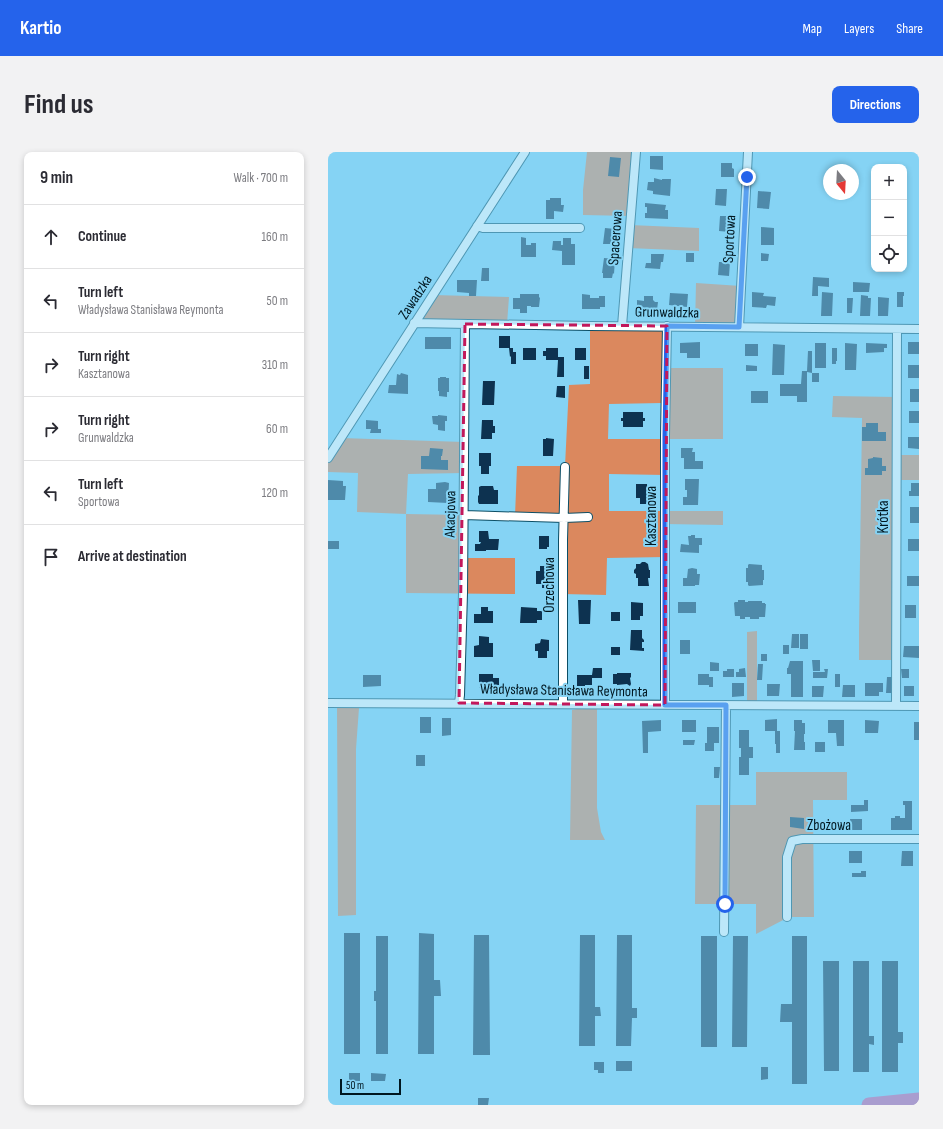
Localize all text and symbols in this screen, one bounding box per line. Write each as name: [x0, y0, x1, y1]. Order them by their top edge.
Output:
text: Kartio: [20, 17, 62, 40]
text: Map: [802, 20, 822, 37]
text: Layers: [844, 20, 874, 37]
text: Share: [896, 20, 923, 37]
button: Directions: [832, 86, 919, 123]
text: Find us: [24, 88, 93, 121]
north arrow: [823, 164, 859, 200]
map controls: [871, 164, 907, 272]
button: +: [871, 164, 907, 200]
text: 9 min: [40, 168, 73, 188]
route end: [738, 168, 756, 186]
text: Walk · 700 m: [234, 170, 288, 186]
button: −: [871, 200, 907, 236]
street label: Spacerowa: [604, 210, 627, 266]
street label: Sportowa: [719, 214, 740, 263]
icon: ahead: [40, 226, 62, 248]
text: Continue: [78, 227, 127, 246]
text: 160 m: [262, 229, 288, 245]
button: locate: [871, 236, 907, 272]
street label: Zawadzka: [394, 271, 437, 323]
text: Turn left: [78, 283, 123, 302]
icon: left: [40, 290, 62, 312]
text: 50 m: [267, 293, 288, 309]
text: Władysława Stanisława Reymonta: [78, 302, 224, 318]
street label: Grunwaldzka: [635, 302, 700, 323]
text: Turn right: [78, 347, 130, 366]
icon: right: [40, 354, 62, 376]
text: 310 m: [262, 357, 288, 373]
text: Kasztanowa: [78, 366, 130, 382]
text: Turn right: [78, 411, 130, 430]
icon: right: [40, 418, 62, 440]
text: 60 m: [266, 421, 288, 437]
text: Grunwaldzka: [78, 430, 134, 446]
text: Turn left: [78, 475, 123, 494]
icon: left: [40, 482, 62, 504]
text: 120 m: [262, 485, 288, 501]
street label: Kasztanowa: [642, 486, 661, 546]
street label: Akacjowa: [441, 490, 460, 539]
text: Sportowa: [78, 494, 120, 510]
street label: Krótka: [874, 500, 893, 534]
icon: arrive: [40, 546, 62, 568]
text: Arrive at destination: [78, 547, 187, 566]
street label: Orzechowa: [540, 557, 559, 613]
street label: Władysława Stanisława Reymonta: [480, 680, 648, 701]
street label: Zbożowa: [807, 816, 851, 835]
route start: [716, 895, 734, 913]
scale bar: [340, 1077, 401, 1096]
text: 50 m: [346, 1079, 364, 1092]

